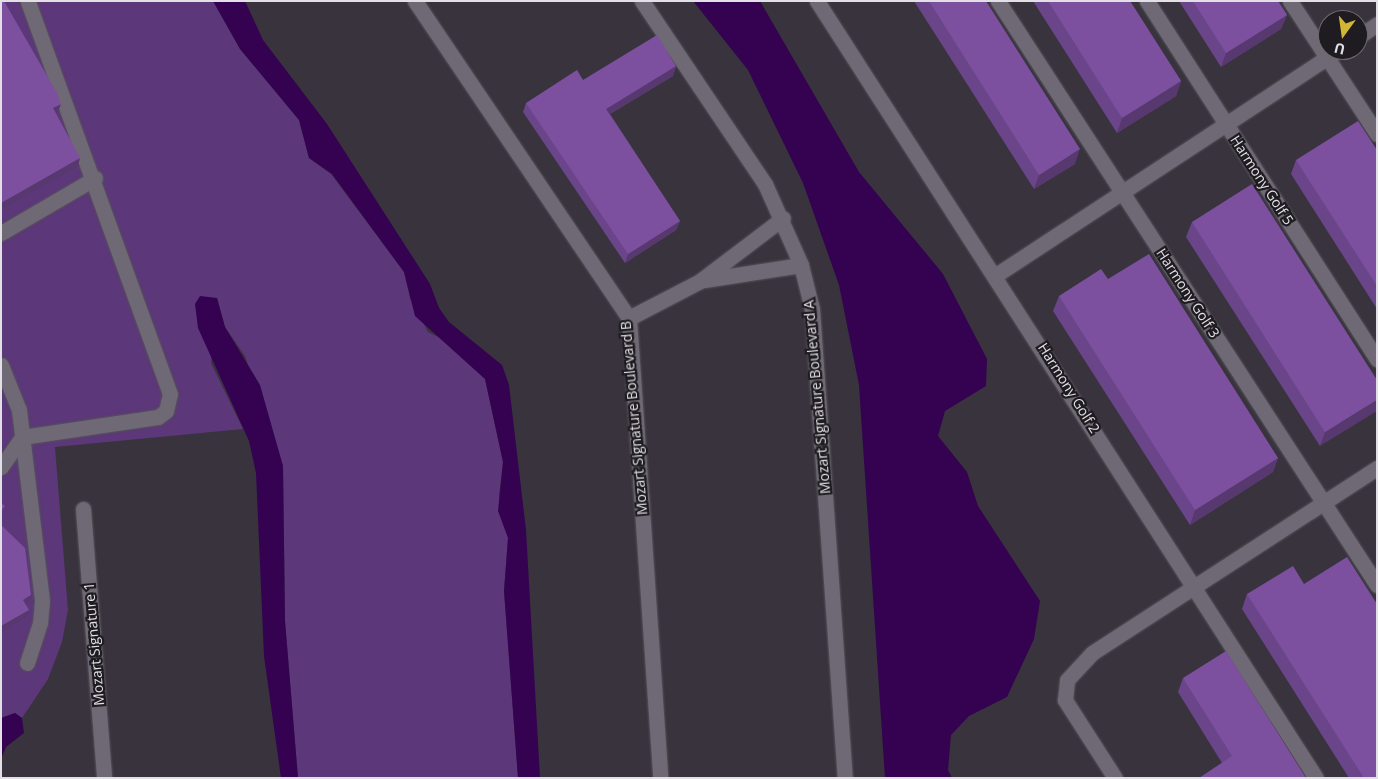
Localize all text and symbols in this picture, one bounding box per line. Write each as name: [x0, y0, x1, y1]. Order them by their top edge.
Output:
north arrow: [1318, 10, 1368, 60]
text: U: [1332, 39, 1347, 60]
street label: Harmony Golf 5: [1227, 132, 1297, 228]
street label: Harmony Golf 3: [1153, 245, 1223, 341]
street label: Mozart Signature Boulevard A: [800, 299, 834, 495]
street label: Mozart Signature Boulevard B: [617, 320, 651, 516]
street label: Harmony Golf 2: [1035, 340, 1103, 436]
street label: Mozart Signature 1: [80, 582, 108, 706]

